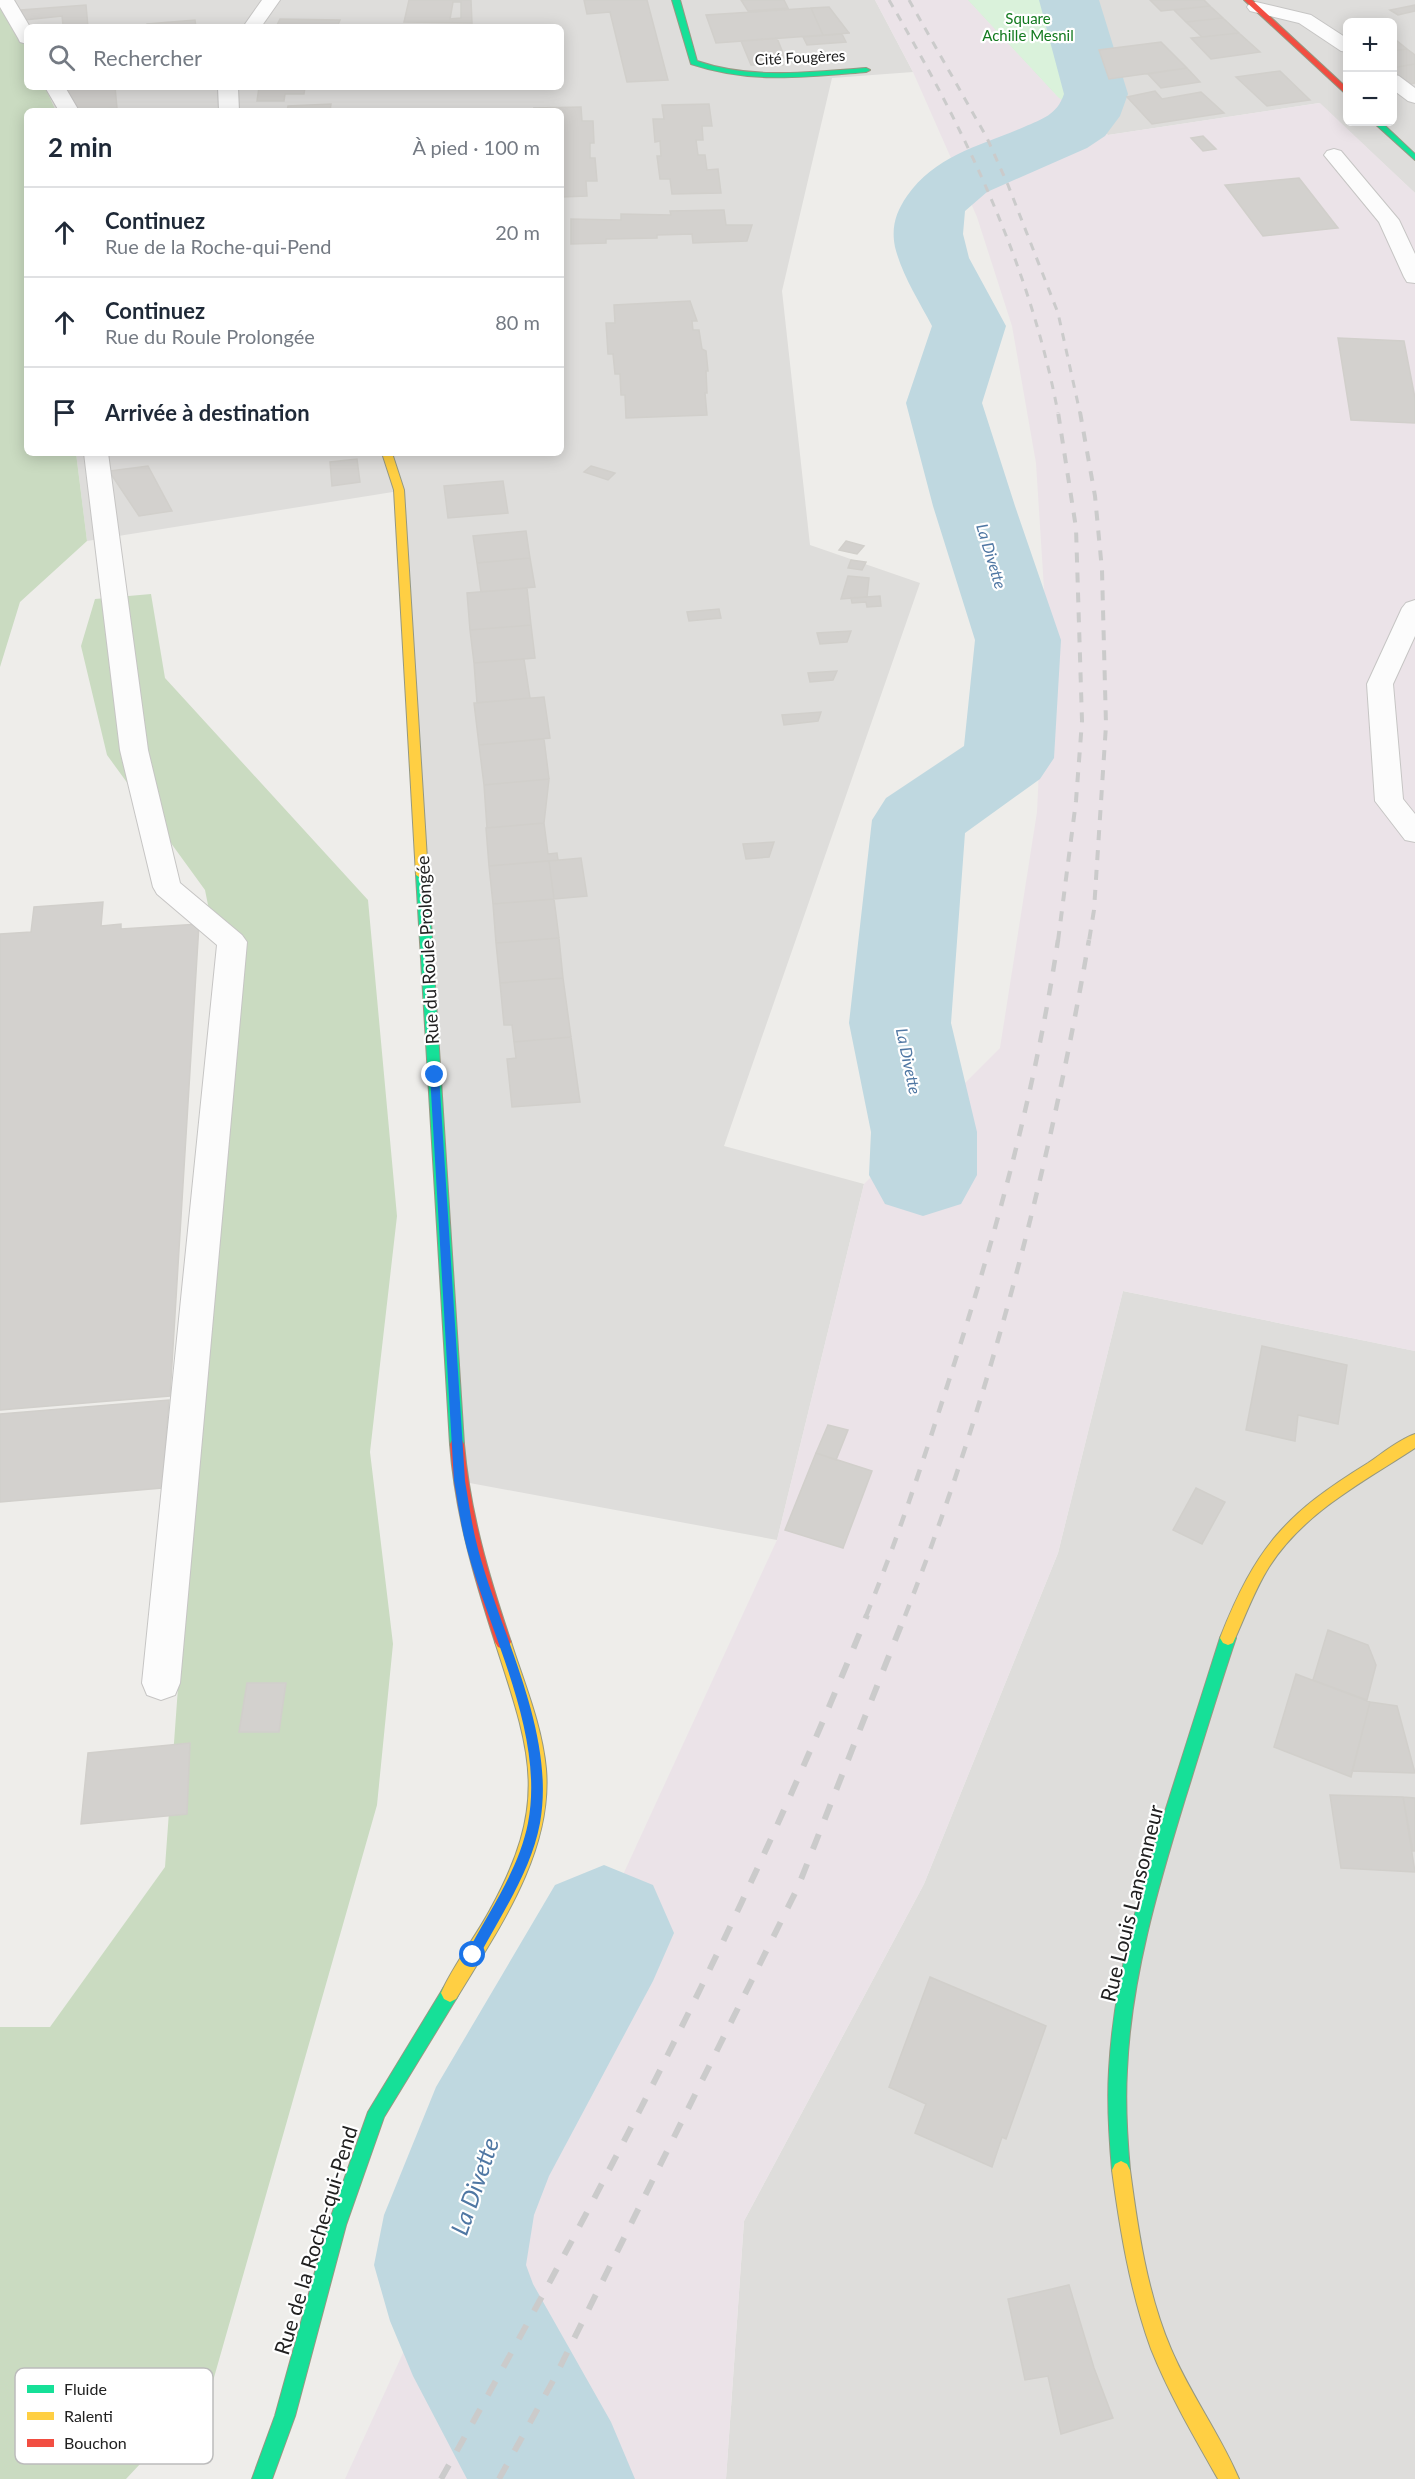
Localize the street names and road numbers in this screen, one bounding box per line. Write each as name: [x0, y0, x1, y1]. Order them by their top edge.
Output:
street label: Cité Fougères: [754, 46, 846, 68]
street label: Rue du Roule Prolongée: [411, 855, 443, 1045]
street label: Rue Louis Lansonneur: [1094, 1802, 1168, 2004]
street label: Rue de la Roche-qui-Pend: [268, 2123, 362, 2357]

